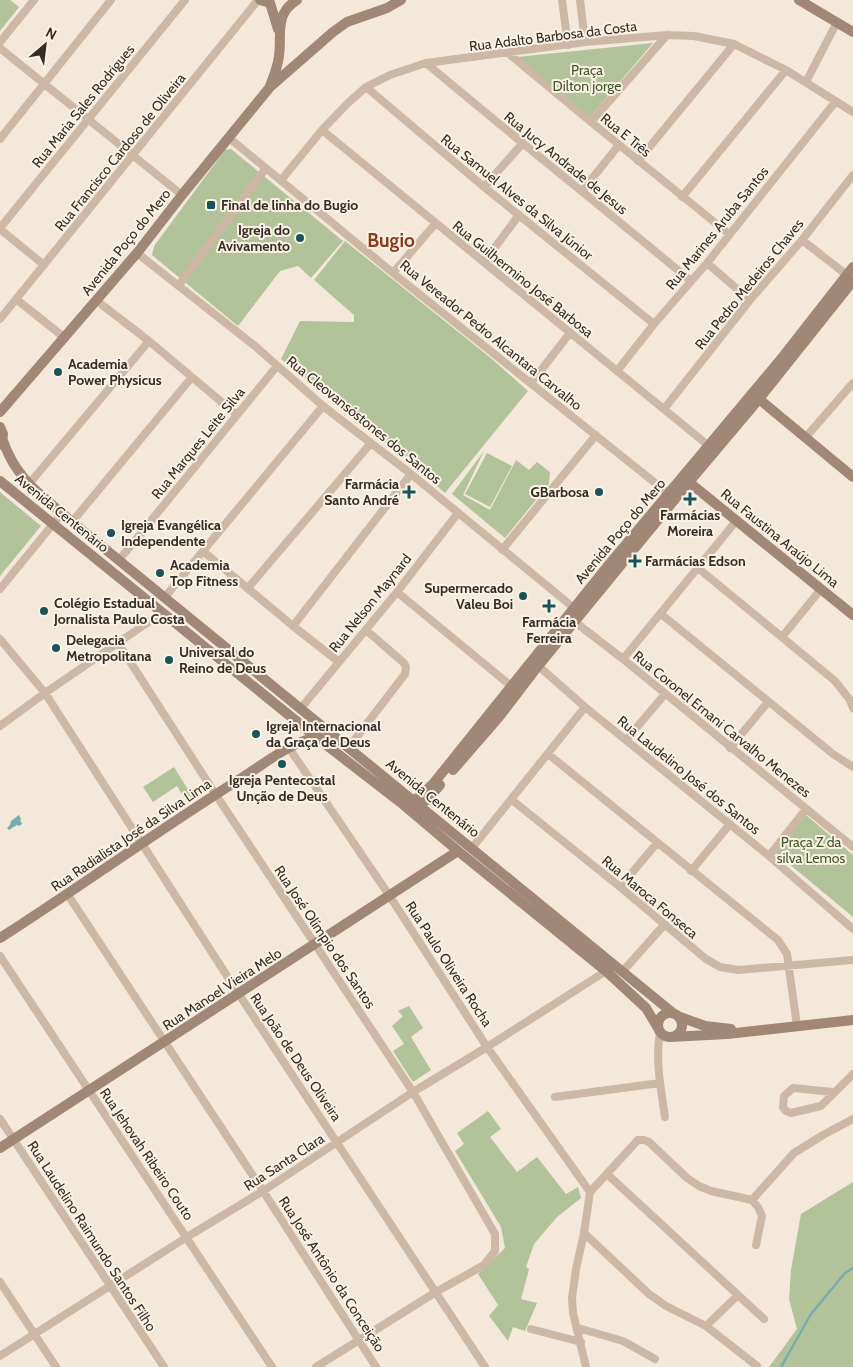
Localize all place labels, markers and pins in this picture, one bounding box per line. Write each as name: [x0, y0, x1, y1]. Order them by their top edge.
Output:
place label: Final de linha do Bugio: [221, 196, 358, 214]
marker: Final de linha do Bugio: [205, 199, 217, 211]
place label: Igreja do Avivamento: [218, 221, 290, 255]
marker: Igreja do Avivamento: [294, 232, 306, 244]
place label: Academia Power Physicus: [68, 355, 162, 389]
marker: Academia Power Physicus: [52, 366, 64, 378]
place label: Farmácia Santo André: [324, 475, 399, 509]
place label: GBarbosa: [530, 483, 589, 501]
marker: Farmácia Santo André: [403, 486, 415, 498]
marker: GBarbosa: [593, 486, 605, 498]
marker: Farmácias Moreira: [684, 493, 696, 505]
place label: Farmácias Moreira: [660, 506, 720, 540]
place label: Igreja Evangélica Independente: [121, 516, 221, 550]
marker: Igreja Evangélica Independente: [105, 527, 117, 539]
place label: Farmácias Edson: [645, 552, 746, 570]
marker: Farmácias Edson: [629, 555, 641, 567]
place label: Academia Top Fitness: [170, 556, 238, 590]
marker: Academia Top Fitness: [154, 567, 166, 579]
place label: Supermercado Valeu Boi: [424, 579, 513, 613]
marker: Supermercado Valeu Boi: [517, 590, 529, 602]
place label: Colégio Estadual Jornalista Paulo Costa: [53, 594, 185, 628]
marker: Farmácia Ferreira: [543, 600, 555, 612]
marker: Colégio Estadual Jornalista Paulo Costa: [38, 605, 50, 617]
place label: Farmácia Ferreira: [522, 613, 576, 647]
place label: Delegacia Metropolitana: [66, 631, 152, 665]
marker: Delegacia Metropolitana: [50, 642, 62, 654]
place label: Universal do Reino de Deus: [179, 643, 266, 677]
marker: Universal do Reino de Deus: [163, 654, 175, 666]
place label: Igreja Internacional da Graça de Deus: [266, 717, 381, 751]
marker: Igreja Internacional da Graça de Deus: [250, 728, 262, 740]
marker: Igreja Pentecostal Unção de Deus: [276, 758, 288, 770]
place label: Igreja Pentecostal Unção de Deus: [229, 771, 336, 805]

